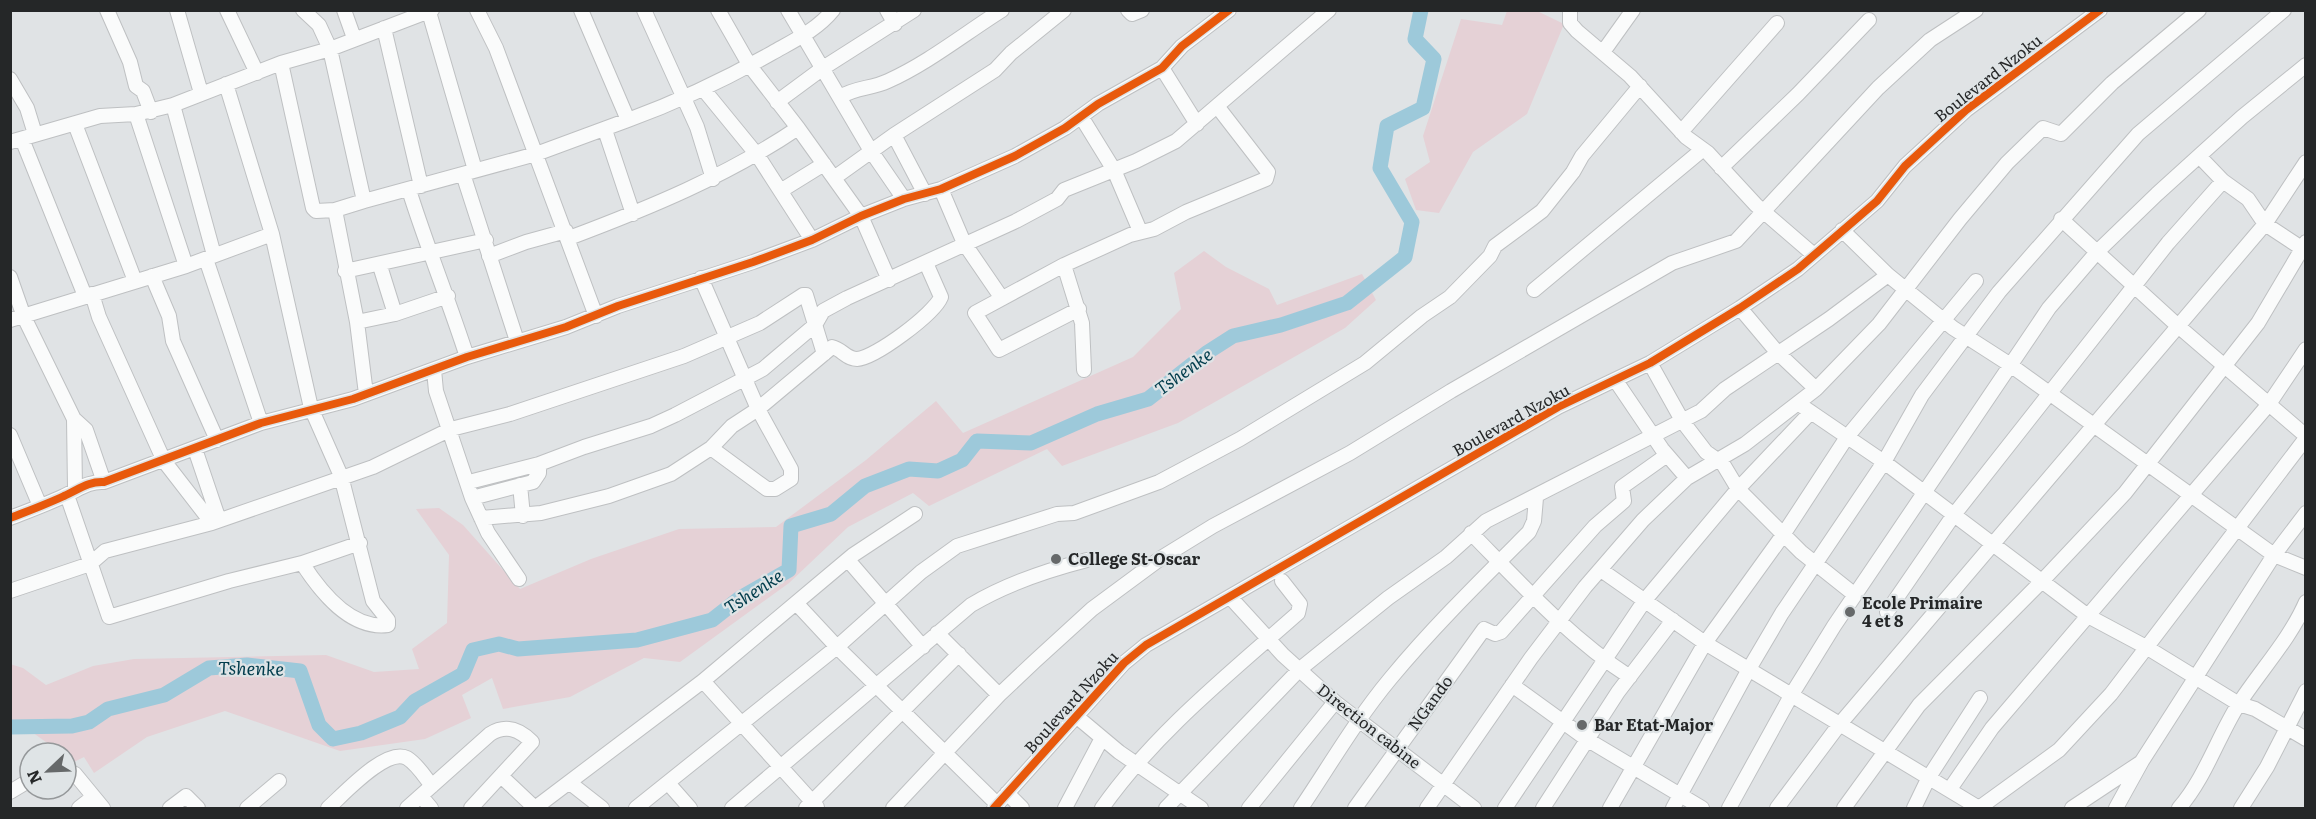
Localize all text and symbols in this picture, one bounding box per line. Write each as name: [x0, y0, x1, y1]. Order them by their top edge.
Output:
street label: Boulevard Nzoku: [1928, 27, 2046, 127]
water label: Tshenke: [1149, 341, 1218, 401]
street label: Boulevard Nzoku: [1447, 377, 1574, 461]
place label: College St-Oscar: [1068, 546, 1200, 570]
marker: College St-Oscar: [1049, 552, 1063, 566]
water label: Tshenke: [718, 562, 788, 620]
place label: Ecole Primaire 4 et 8: [1862, 590, 1983, 632]
marker: Ecole Primaire 4 et 8: [1843, 605, 1857, 619]
street label: Boulevard Nzoku: [1018, 645, 1123, 758]
water label: Tshenke: [218, 653, 284, 682]
street label: NGando: [1401, 670, 1457, 735]
street label: Direction cabine: [1313, 677, 1427, 773]
place label: Bar Etat-Major: [1594, 712, 1714, 736]
marker: Bar Etat-Major: [1575, 718, 1589, 732]
north arrow: [18, 741, 78, 801]
text: N: [20, 766, 47, 788]

